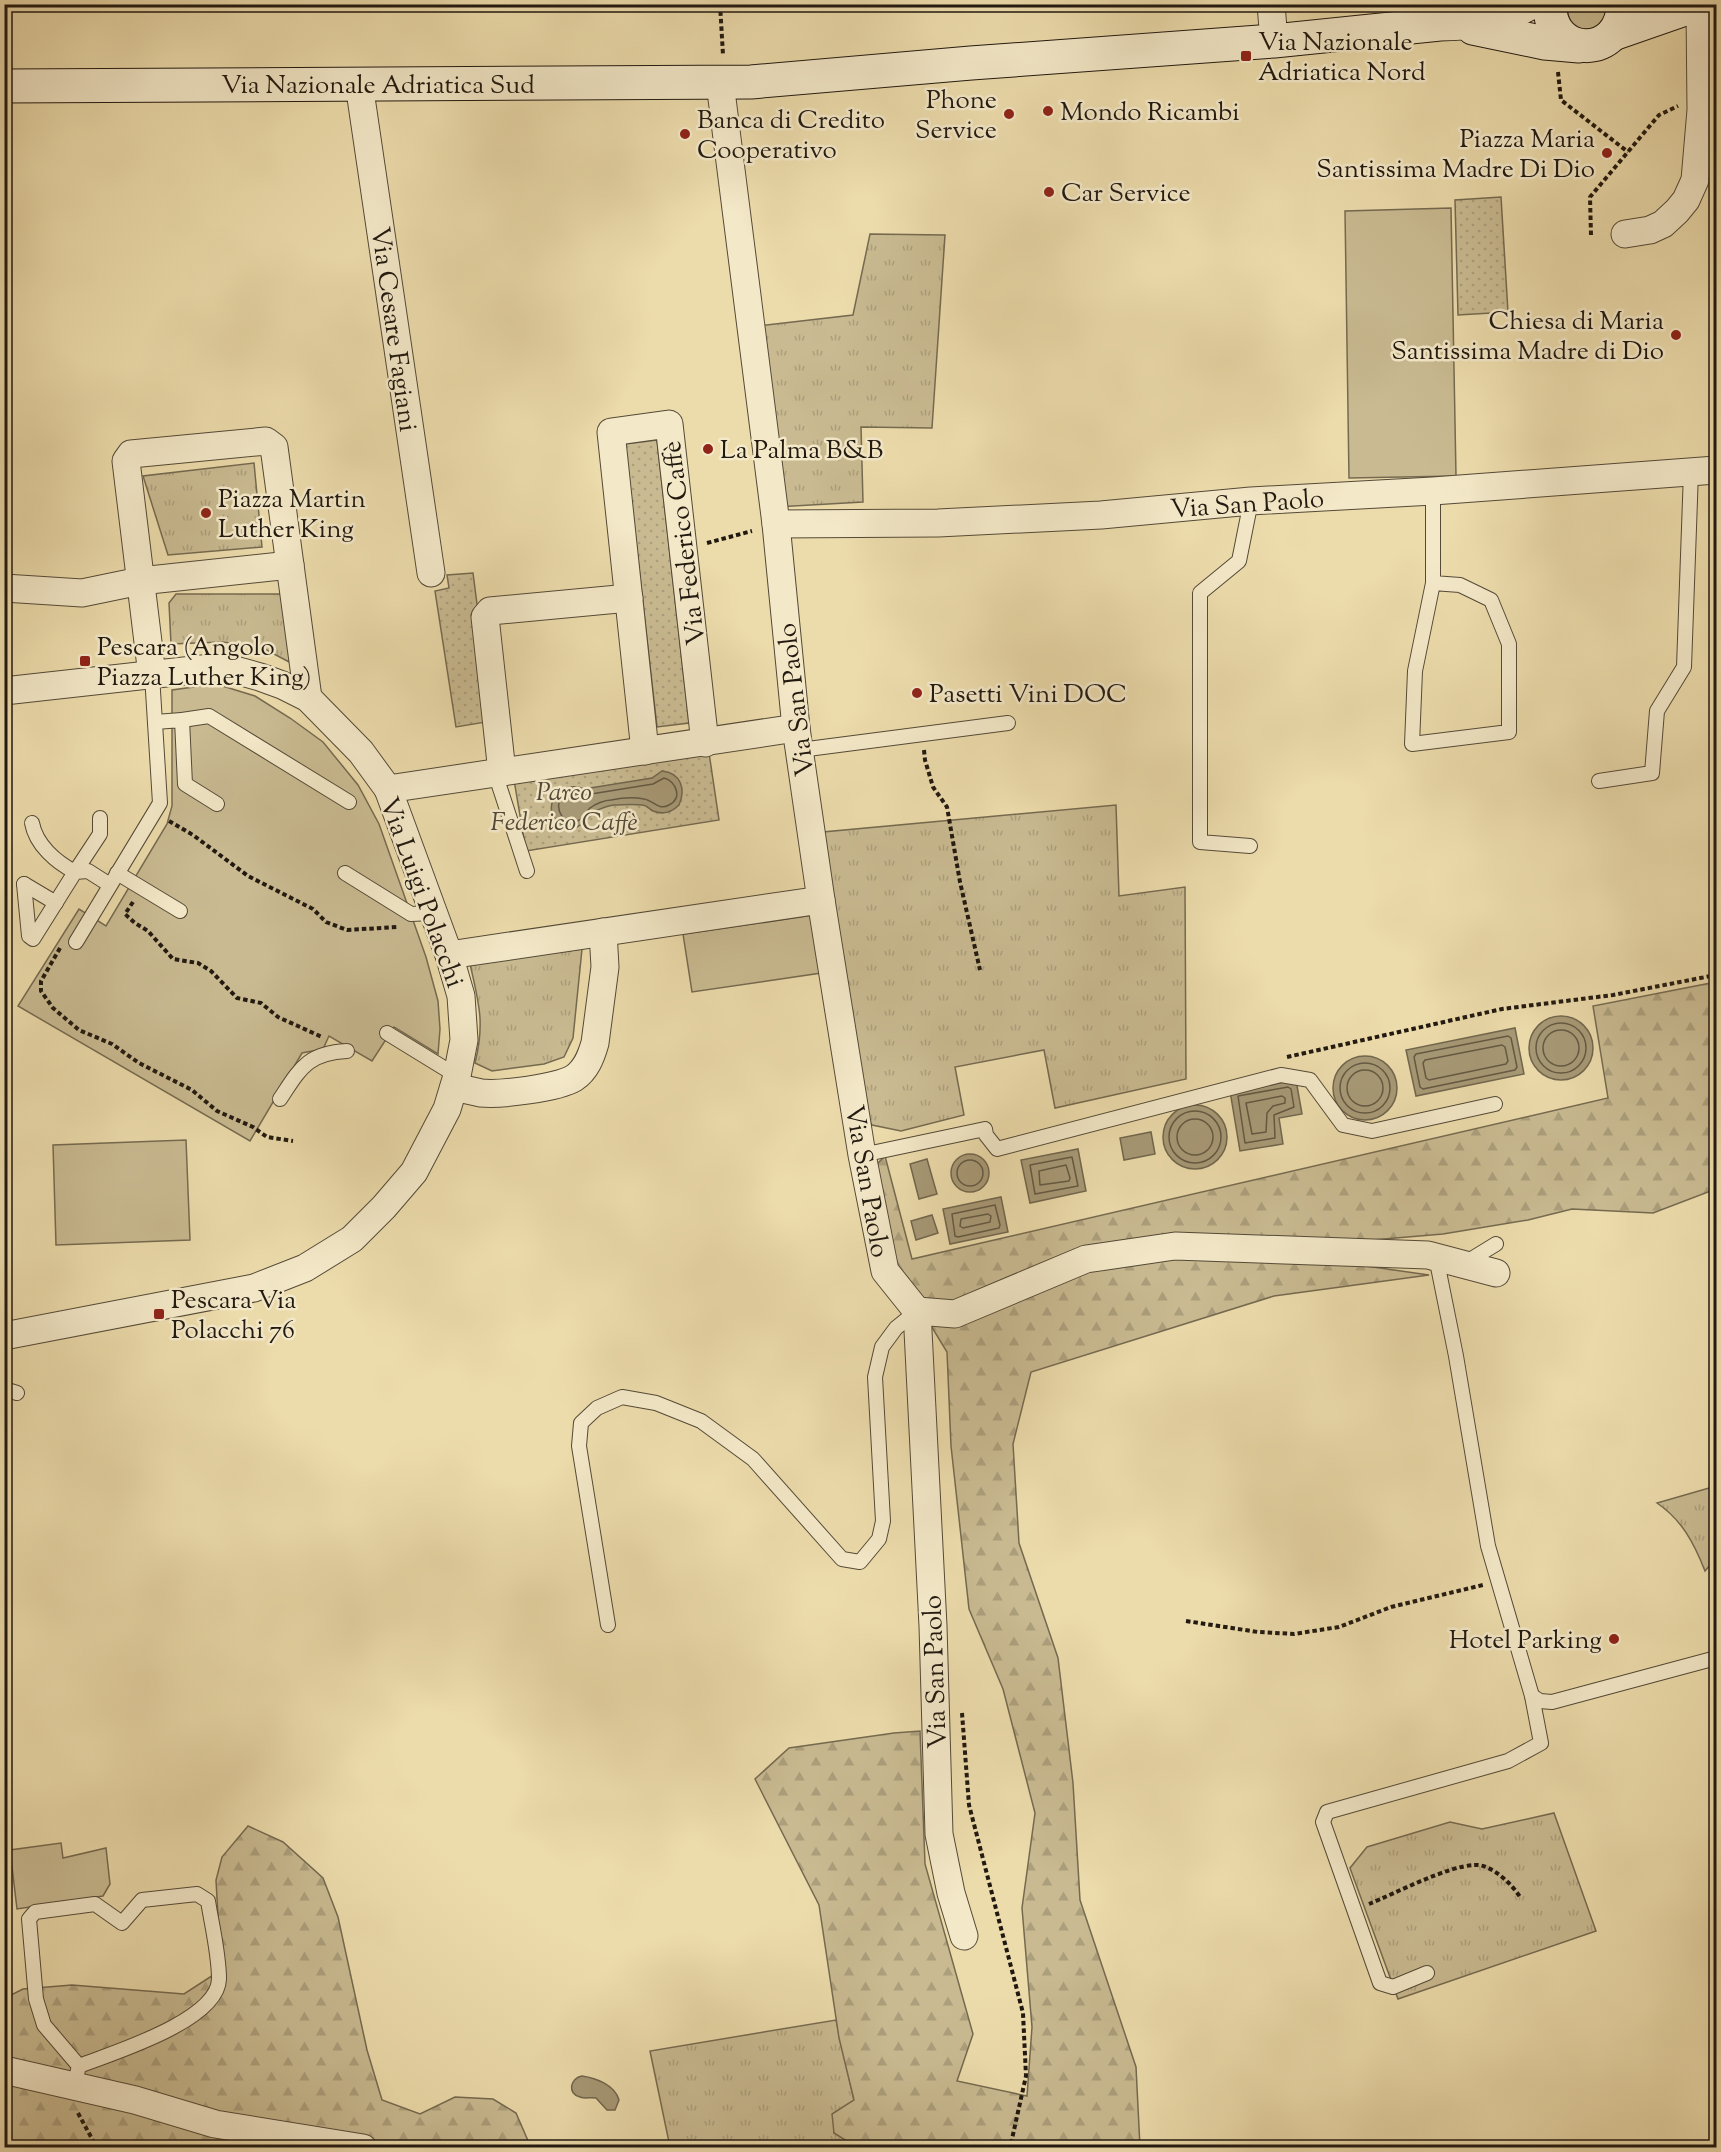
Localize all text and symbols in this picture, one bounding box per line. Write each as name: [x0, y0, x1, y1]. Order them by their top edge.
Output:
place label: Via Nazionale Adriatica Nord: [1258, 25, 1426, 92]
marker: Via Nazionale Adriatica Nord: [1239, 49, 1253, 63]
street label: Via Nazionale Adriatica Sud: [221, 68, 535, 105]
place label: Phone Service: [915, 83, 997, 150]
place label: Mondo Ricambi: [1060, 95, 1240, 132]
place label: Banca di Credito Cooperativo: [697, 103, 885, 170]
marker: Mondo Ricambi: [1041, 104, 1055, 118]
marker: Phone Service: [1002, 107, 1016, 121]
place label: Piazza Maria Santissima Madre Di Dio: [1316, 122, 1595, 189]
marker: Banca di Credito Cooperativo: [678, 127, 692, 141]
marker: Piazza Maria Santissima Madre Di Dio: [1600, 146, 1614, 160]
place label: Car Service: [1061, 176, 1191, 213]
marker: Car Service: [1042, 185, 1056, 199]
street label: Via Cesare Fagiani: [360, 225, 425, 434]
place label: Chiesa di Maria Santissima Madre di Dio: [1391, 304, 1664, 371]
marker: Chiesa di Maria Santissima Madre di Dio: [1669, 328, 1683, 342]
place label: La Palma B&B: [720, 433, 883, 470]
street label: Via Federico Caffè: [655, 438, 716, 647]
marker: La Palma B&B: [701, 442, 715, 456]
place label: Piazza Martin Luther King: [218, 482, 366, 549]
street label: Via San Paolo: [1169, 482, 1325, 529]
marker: Piazza Martin Luther King: [199, 506, 213, 520]
street label: Via San Paolo: [770, 621, 825, 778]
place label: Pescara (Angolo Piazza Luther King): [97, 630, 312, 697]
marker: Pescara (Angolo Piazza Luther King): [78, 654, 92, 668]
place label: Pasetti Vini DOC: [929, 677, 1127, 714]
marker: Pasetti Vini DOC: [910, 686, 924, 700]
park label: Parco Federico Caffè: [490, 775, 638, 842]
street label: Via Luigi Polacchi: [369, 792, 472, 993]
street label: Via San Paolo: [834, 1102, 897, 1260]
place label: Pescara Via Polacchi 76: [171, 1283, 296, 1350]
marker: Pescara Via Polacchi 76: [152, 1307, 166, 1321]
street label: Via San Paolo: [915, 1594, 958, 1750]
place label: Hotel Parking: [1449, 1623, 1602, 1660]
marker: Hotel Parking: [1607, 1632, 1621, 1646]

